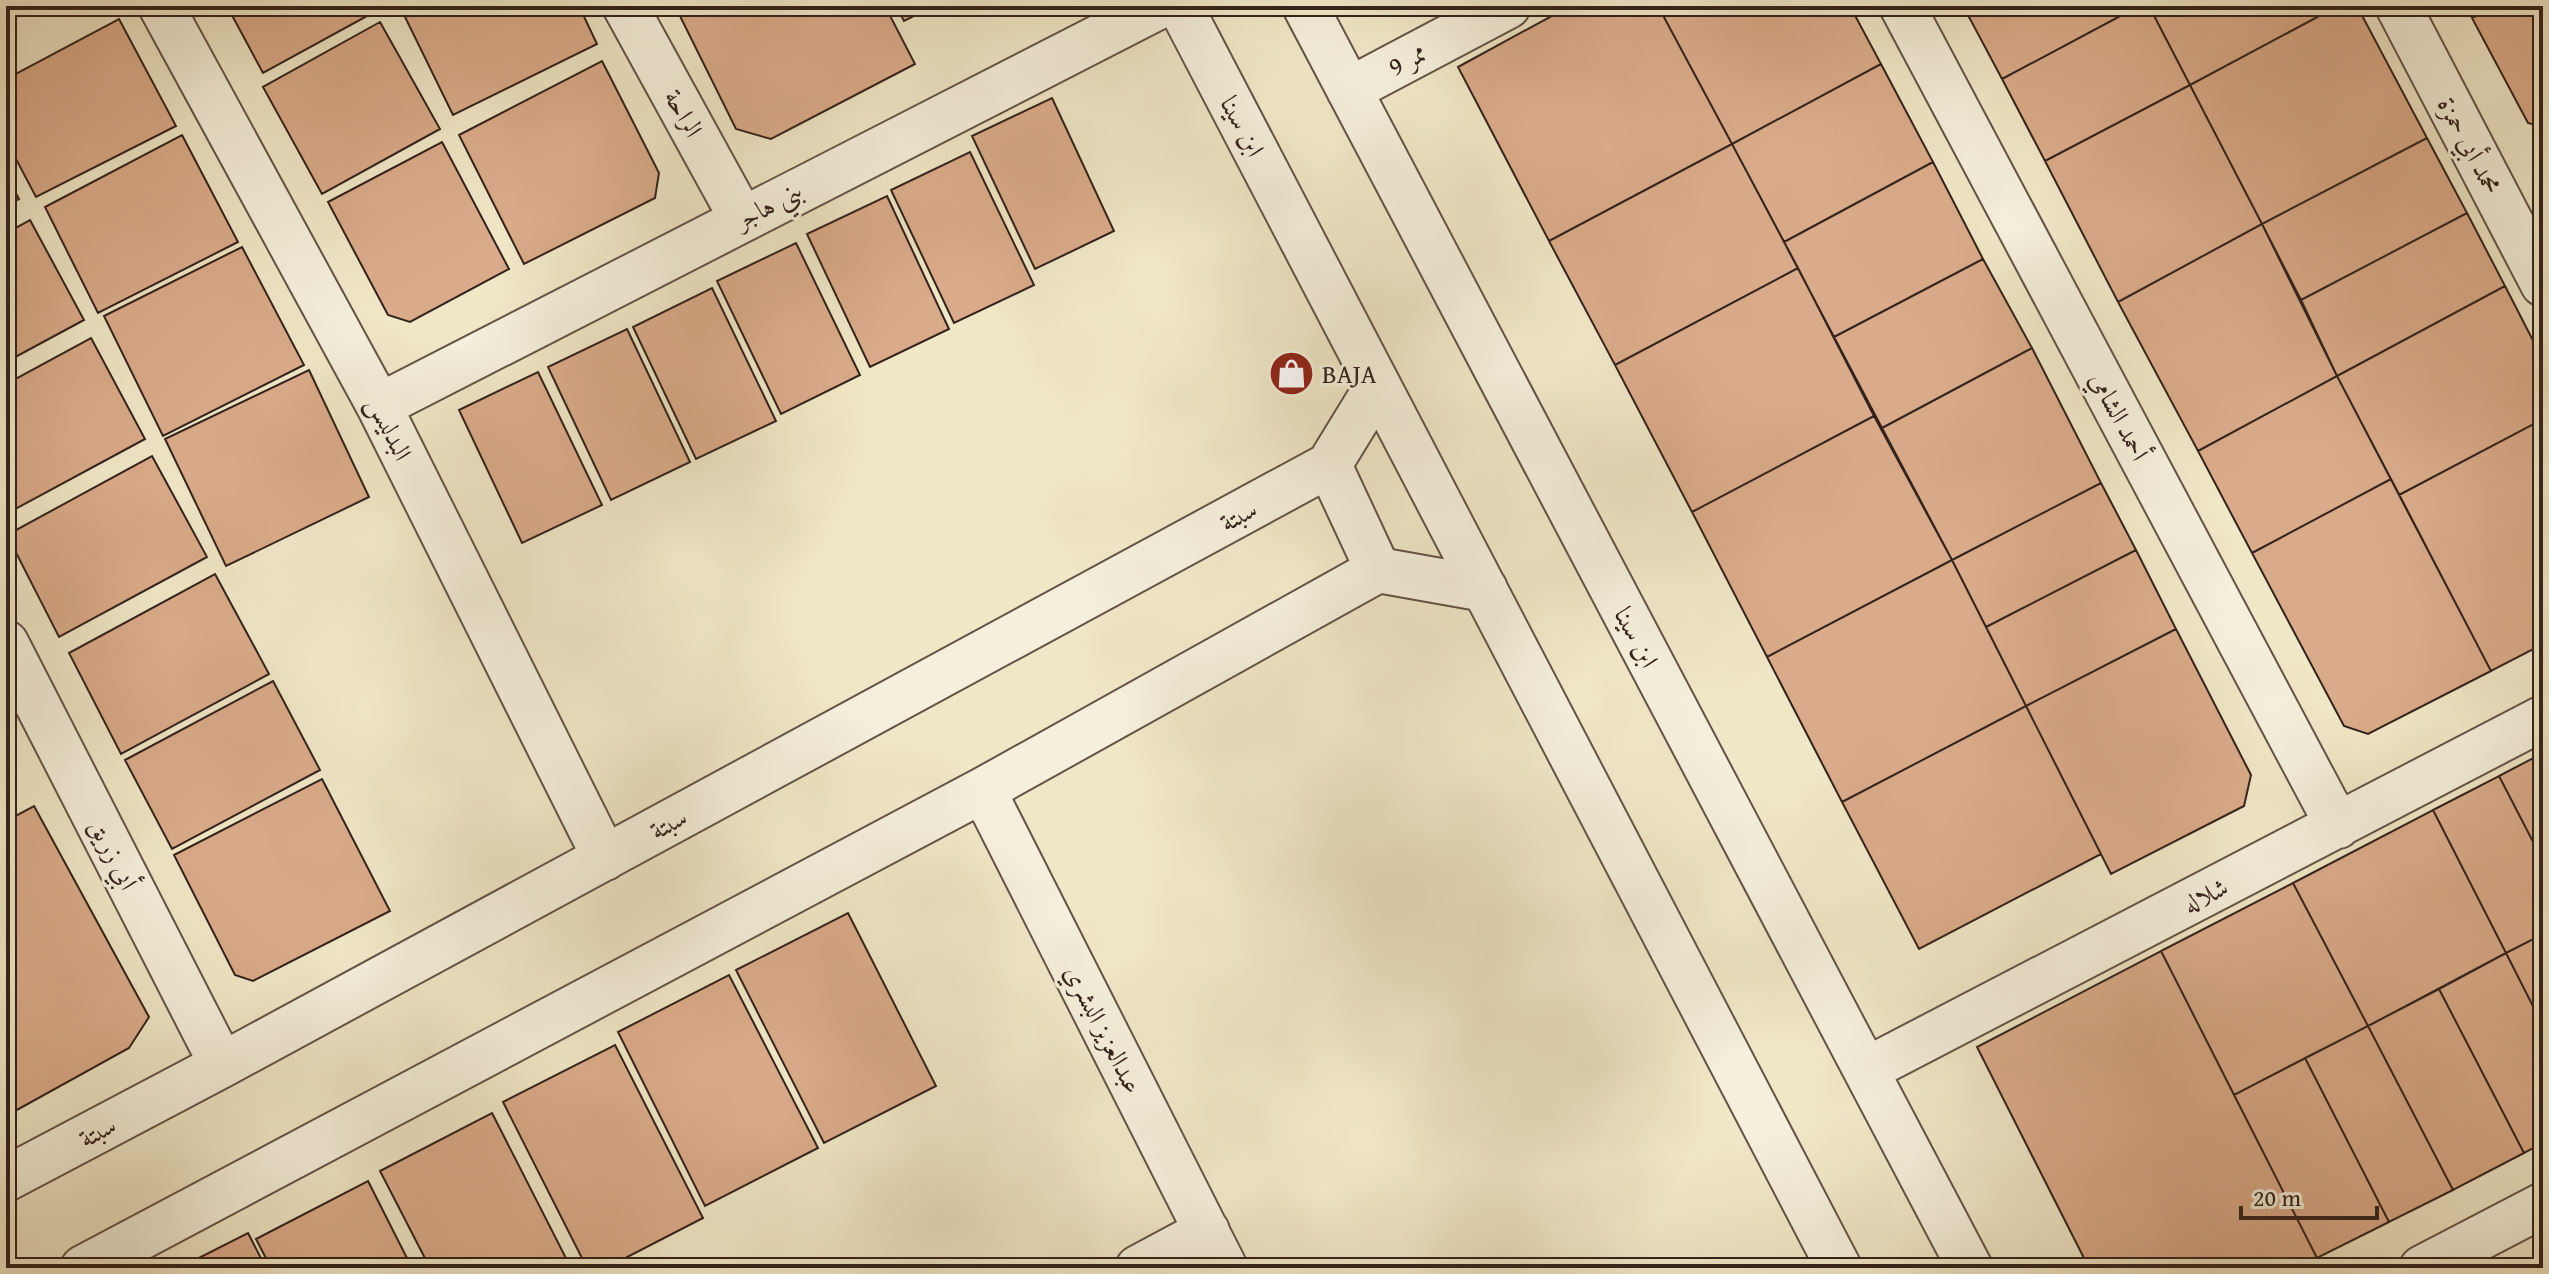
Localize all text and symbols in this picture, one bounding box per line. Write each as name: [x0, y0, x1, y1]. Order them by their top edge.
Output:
street label: ممر 9: [1381, 33, 1433, 85]
street label: الراحة: [655, 82, 713, 144]
street label: ابن سينا: [1211, 89, 1275, 163]
street label: محمد أبي حمزة: [2425, 89, 2512, 202]
street label: بني هاجر: [725, 171, 812, 244]
shop icon: BAJA: [1267, 349, 1315, 397]
place label: BAJA: [1322, 354, 1377, 393]
street label: أحمد الشامي: [2078, 364, 2160, 469]
street label: البدليس: [357, 389, 423, 467]
street label: سبتة: [1212, 489, 1264, 541]
street label: ابن سينا: [1605, 600, 1669, 674]
street label: سبتة: [642, 797, 694, 849]
street label: أبي زريق: [77, 811, 149, 898]
street label: شلاله: [2175, 867, 2235, 923]
street label: عبدالعزيز البشري: [1053, 958, 1153, 1101]
street label: سبتة: [71, 1105, 123, 1157]
scale bar: [2241, 1170, 2377, 1220]
text: 20 m: [2253, 1180, 2301, 1215]

